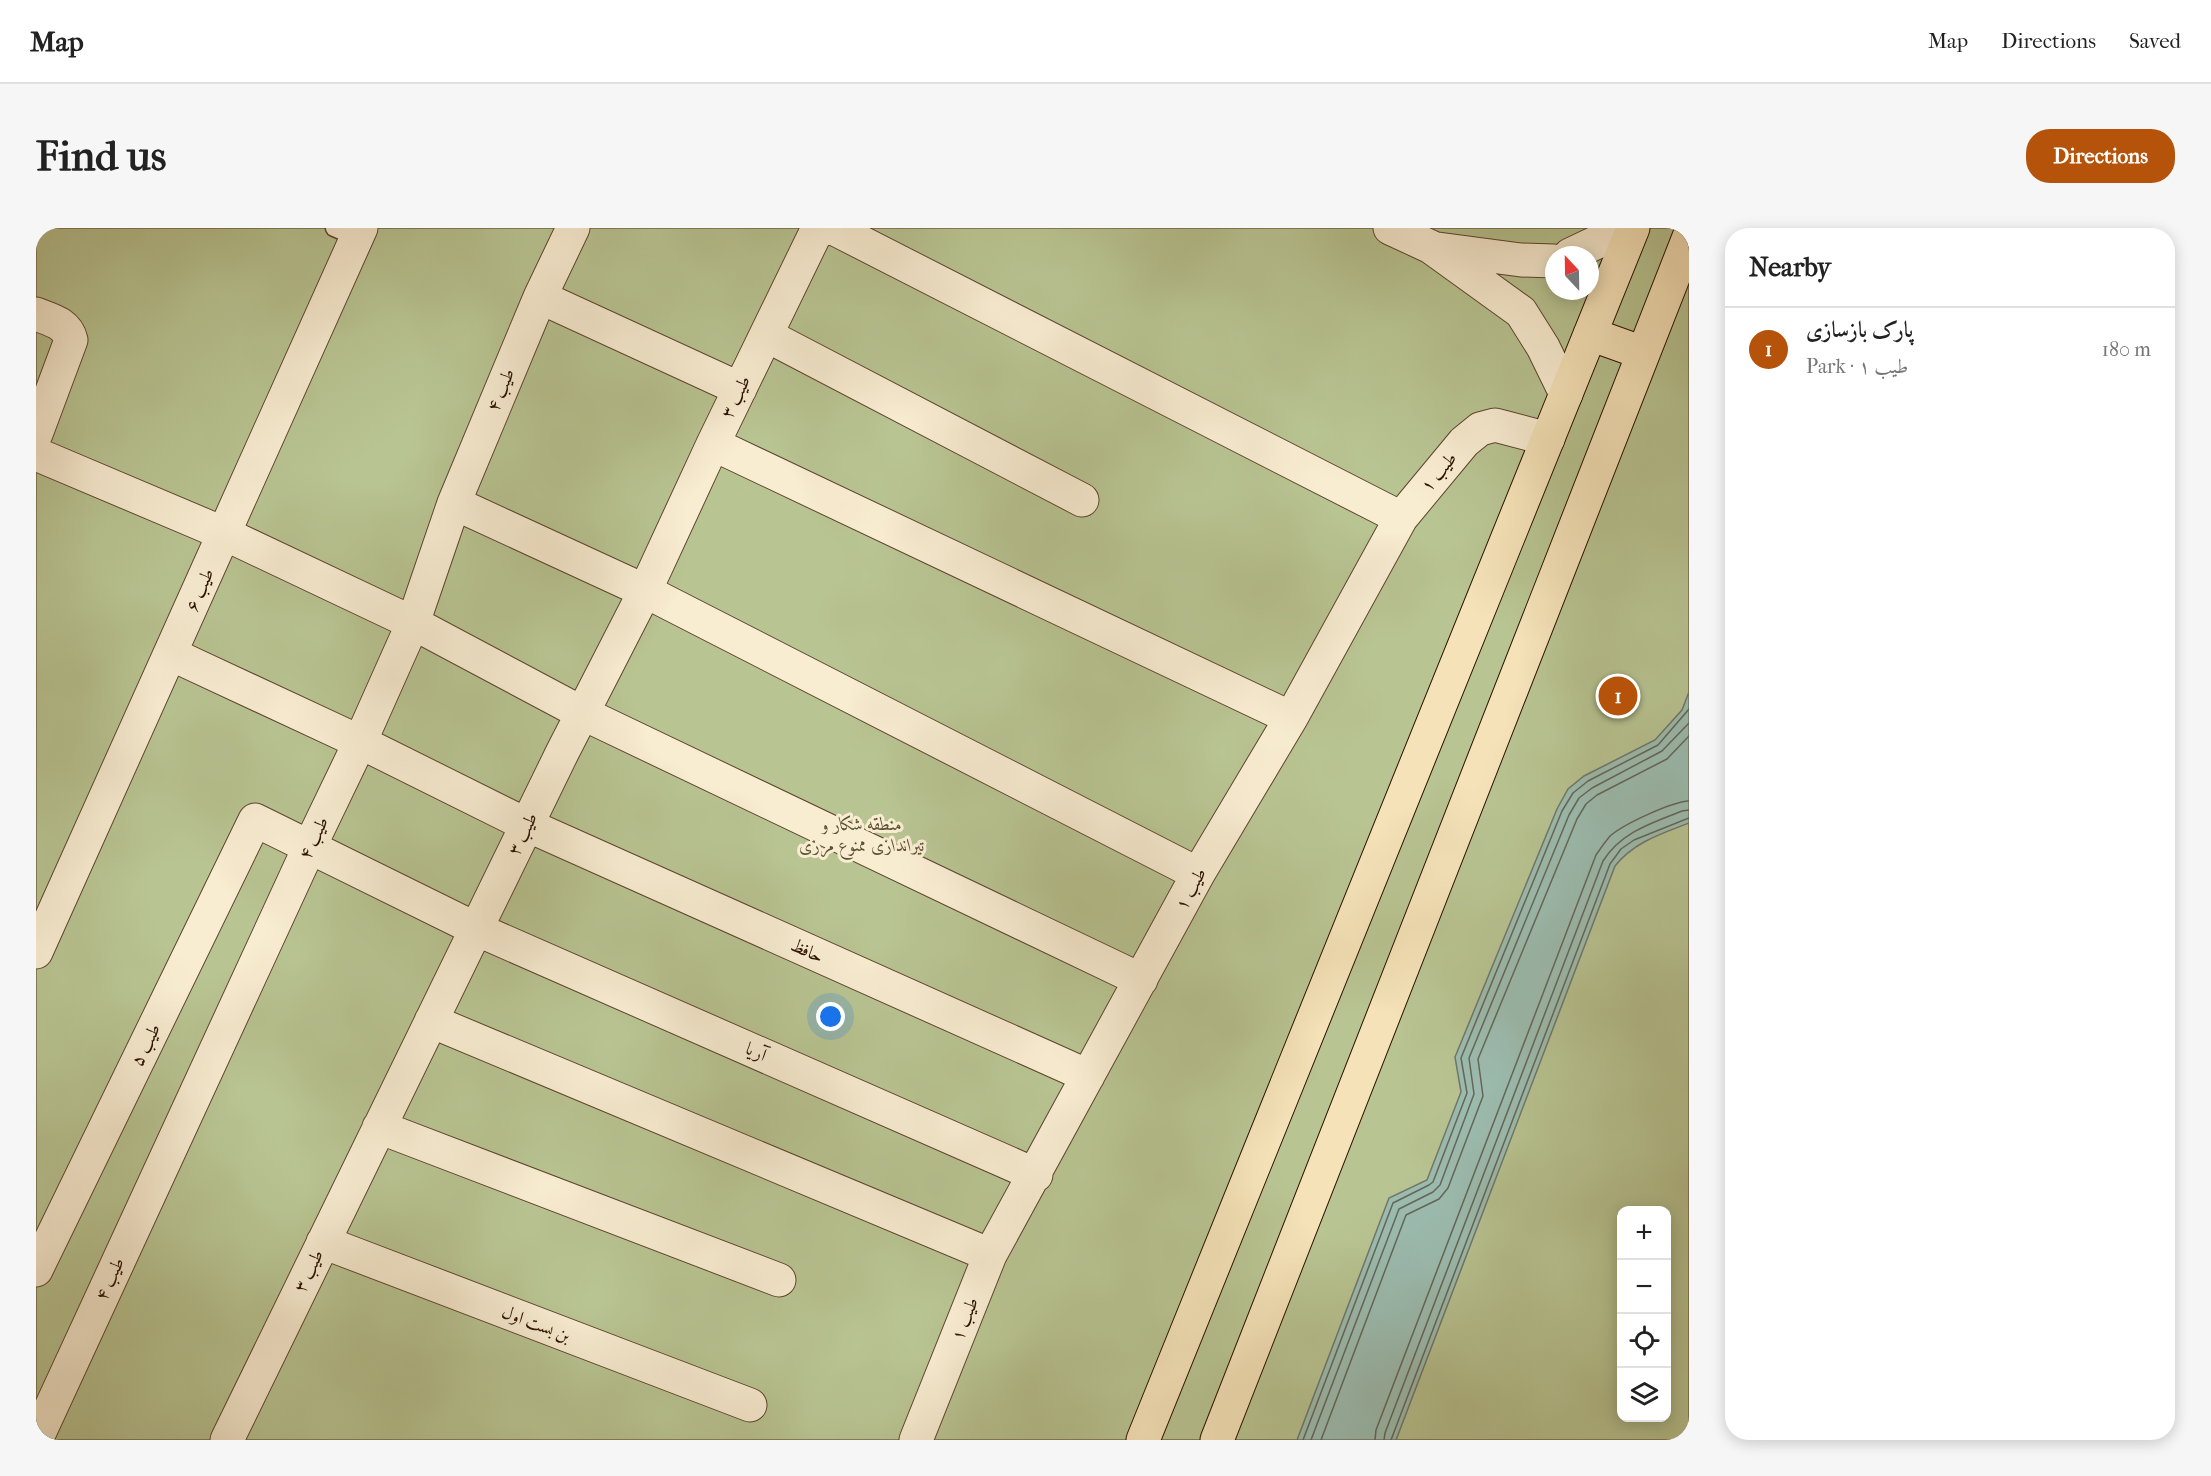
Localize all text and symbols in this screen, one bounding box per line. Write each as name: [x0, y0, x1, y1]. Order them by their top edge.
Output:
text: Map: [30, 25, 84, 58]
text: Map: [1928, 29, 1968, 53]
text: Directions: [2001, 29, 2096, 53]
text: Saved: [2129, 29, 2181, 53]
button: Directions: [2026, 129, 2175, 183]
text: Find us: [36, 132, 166, 181]
north arrow: [1545, 246, 1599, 300]
text: Nearby: [1749, 252, 1831, 283]
text: پارک بازسازی: [1806, 317, 1913, 343]
text: 1: [1765, 338, 1772, 361]
text: 180 m: [2102, 338, 2151, 361]
text: Park · طیب ۱: [1806, 355, 1908, 378]
street label: طیب ۴: [483, 365, 520, 415]
street label: طیب ۳: [717, 372, 756, 422]
street label: طیب ۱: [1417, 448, 1462, 497]
street label: طیب ۶: [181, 565, 220, 615]
pin: 1: [1598, 674, 1638, 718]
street label: طیب ۳: [504, 809, 543, 859]
street label: طیب ۴: [295, 813, 334, 863]
park label: منطقه شکار و تیراندازی ممنوع مرزی: [799, 814, 925, 860]
street label: طیب ۱: [1171, 864, 1212, 914]
street label: حافظ: [787, 935, 827, 967]
your location: [816, 1002, 845, 1031]
street label: طیب ۵: [127, 1020, 166, 1070]
street label: آریا: [742, 1038, 772, 1067]
map controls: [1617, 1206, 1671, 1422]
button: +: [1617, 1206, 1671, 1260]
street label: طیب ۳: [290, 1246, 329, 1296]
street label: طیب ۴: [91, 1254, 130, 1304]
button: −: [1617, 1260, 1671, 1314]
street label: طیب ۱: [947, 1294, 984, 1344]
street label: بن بست اول: [499, 1301, 574, 1347]
button: locate: [1617, 1314, 1671, 1368]
button: layers: [1617, 1368, 1671, 1422]

